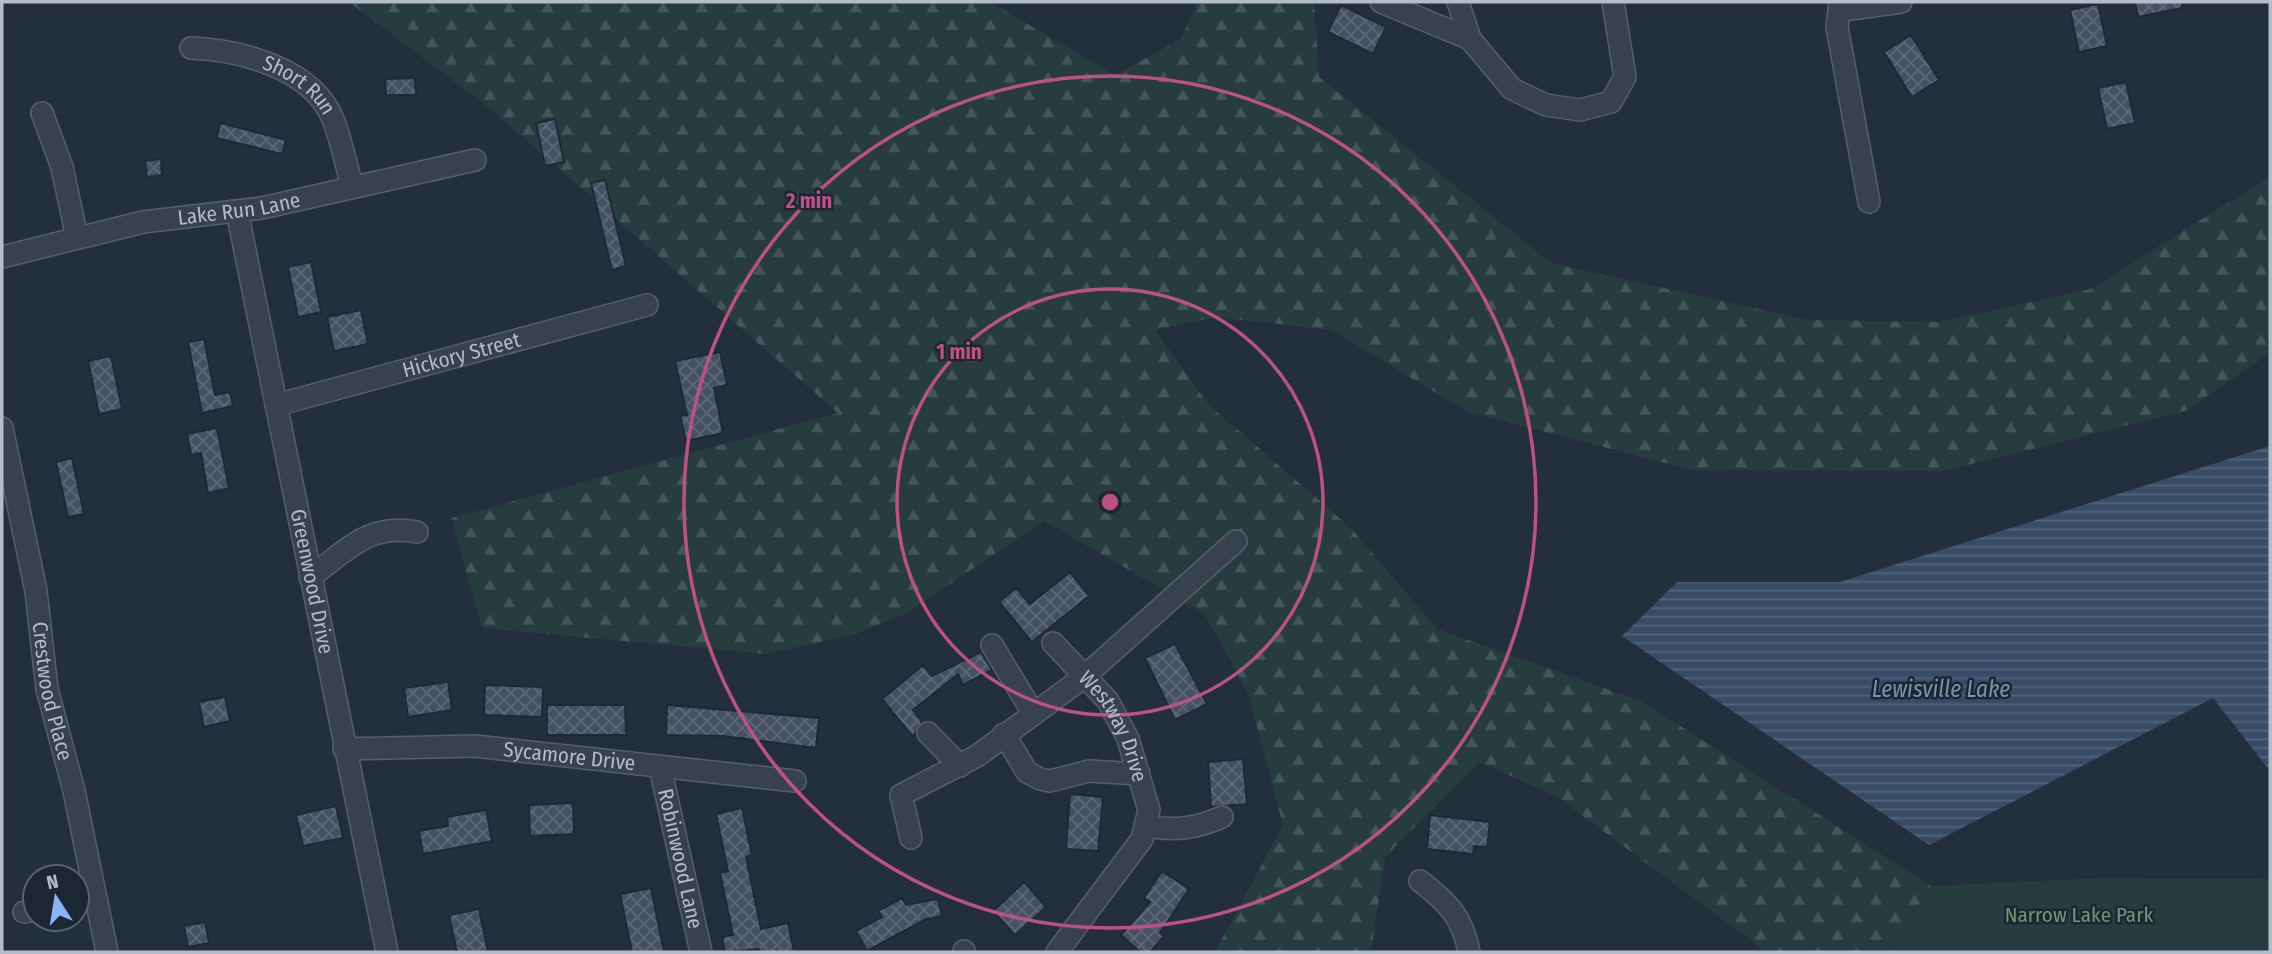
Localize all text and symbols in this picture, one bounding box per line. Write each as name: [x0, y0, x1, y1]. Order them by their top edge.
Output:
street label: Short Run: [259, 50, 341, 119]
street label: Lake Run Lane: [176, 187, 303, 231]
text: 2 min: [785, 188, 832, 214]
street label: Hickory Street: [400, 327, 523, 383]
text: 1 min: [936, 339, 982, 365]
centre of rings: [1098, 490, 1122, 514]
street label: Greenwood Drive: [285, 507, 339, 656]
street label: Crestwood Place: [27, 620, 78, 763]
street label: Westway Drive: [1073, 665, 1153, 785]
water label: Lewisville Lake: [1872, 675, 2010, 703]
street label: Sycamore Drive: [502, 736, 637, 776]
street label: Robinwood Lane: [652, 786, 708, 931]
north arrow: [21, 863, 91, 933]
text: N: [45, 869, 61, 894]
park label: Narrow Lake Park: [2005, 902, 2153, 928]

